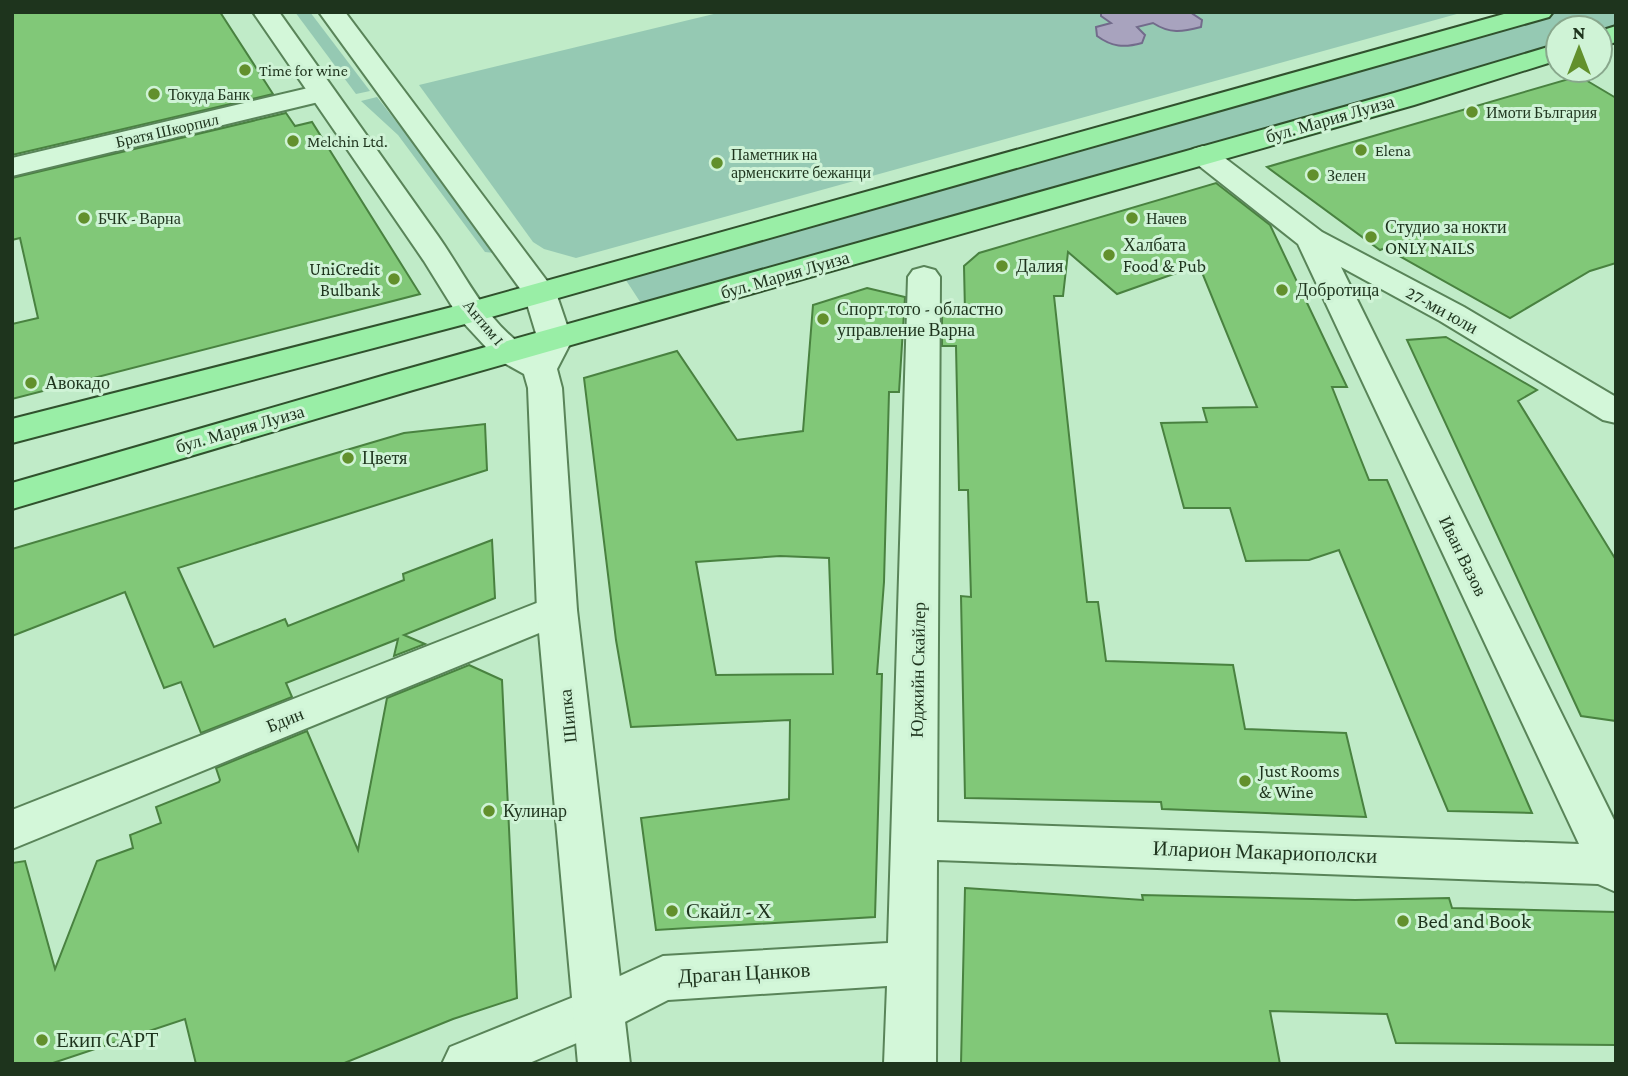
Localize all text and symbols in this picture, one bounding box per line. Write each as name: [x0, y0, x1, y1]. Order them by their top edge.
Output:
north arrow: [1544, 14, 1614, 84]
text: N: [1573, 22, 1586, 43]
marker: Time for wine: [237, 62, 253, 78]
place label: Time for wine: [259, 62, 348, 79]
marker: Токуда Банк: [146, 86, 162, 102]
place label: Токуда Банк: [168, 86, 250, 104]
street label: бул. Мария Луиза: [1263, 91, 1397, 147]
marker: Имоти България: [1464, 104, 1480, 120]
place label: Имоти България: [1486, 104, 1598, 122]
street label: Братя Шкорпил: [114, 110, 221, 152]
marker: Melchin Ltd.: [285, 133, 301, 149]
place label: Melchin Ltd.: [307, 133, 388, 150]
marker: Elena: [1353, 142, 1369, 158]
place label: Elena: [1375, 142, 1412, 159]
place label: Паметник на арменските бежанци: [731, 146, 871, 182]
marker: Паметник на арменските бежанци: [709, 155, 725, 171]
marker: Зелен: [1305, 167, 1321, 183]
place label: Зелен: [1327, 167, 1366, 184]
marker: БЧК - Варна: [76, 210, 92, 226]
place label: БЧК - Варна: [98, 210, 181, 228]
marker: Начев: [1124, 210, 1140, 226]
place label: Начев: [1146, 210, 1187, 227]
place label: Студио за нокти ONLY NAILS: [1385, 217, 1507, 258]
marker: Студио за нокти ONLY NAILS: [1363, 229, 1379, 245]
place label: Халбата Food & Pub: [1123, 235, 1206, 276]
street label: бул. Мария Луиза: [718, 247, 852, 303]
marker: Халбата Food & Pub: [1101, 247, 1117, 263]
place label: Далия: [1016, 256, 1063, 276]
marker: Далия: [994, 258, 1010, 274]
place label: UniCredit Bulbank: [309, 259, 381, 300]
marker: UniCredit Bulbank: [386, 271, 402, 287]
place label: Добротица: [1296, 280, 1379, 300]
marker: Добротица: [1274, 282, 1290, 298]
street label: 27-ми юли: [1403, 282, 1482, 338]
street label: Антим I: [460, 296, 507, 348]
place label: Спорт тото - областно управление Варна: [837, 299, 1003, 340]
marker: Спорт тото - областно управление Варна: [815, 311, 831, 327]
place label: Авокадо: [45, 373, 110, 393]
marker: Авокадо: [23, 375, 39, 391]
street label: бул. Мария Луиза: [173, 401, 307, 457]
place label: Цветя: [362, 448, 407, 468]
marker: Цветя: [340, 450, 356, 466]
street label: Иван Вазов: [1435, 513, 1491, 599]
street label: Юджийн Скайлер: [907, 602, 929, 738]
street label: Шипка: [555, 688, 581, 744]
street label: Бдин: [263, 703, 307, 736]
place label: Just Rooms & Wine: [1257, 761, 1340, 802]
marker: Just Rooms & Wine: [1237, 773, 1253, 789]
place label: Кулинар: [503, 801, 567, 821]
marker: Кулинар: [481, 803, 497, 819]
street label: Иларион Макариополски: [1152, 836, 1378, 868]
place label: Скайл - Х: [686, 899, 772, 923]
marker: Скайл - Х: [664, 903, 680, 919]
place label: Bed and Book: [1417, 909, 1531, 933]
marker: Bed and Book: [1395, 913, 1411, 929]
street label: Драган Цанков: [677, 958, 811, 988]
place label: Екип САРТ: [56, 1028, 159, 1052]
marker: Екип САРТ: [34, 1032, 50, 1048]

